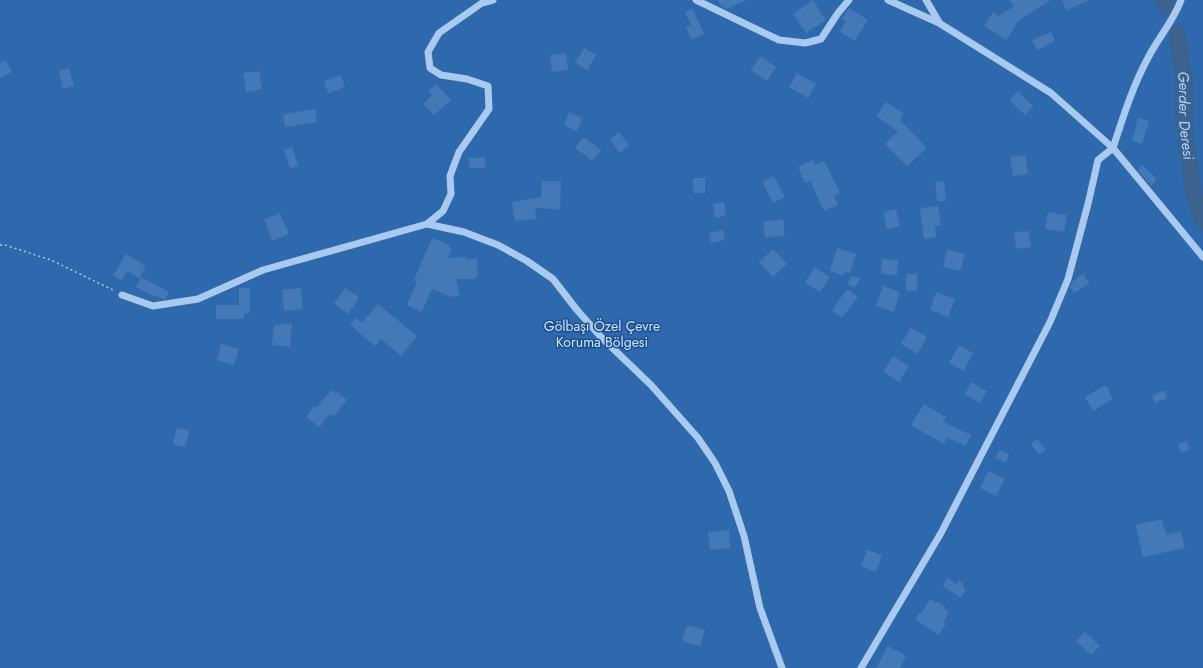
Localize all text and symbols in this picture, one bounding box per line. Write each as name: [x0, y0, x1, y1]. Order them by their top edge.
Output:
water label: Gerder Deresi: [1172, 70, 1200, 161]
park label: Gölbaşı Özel Çevre Koruma Bölgesi: [544, 316, 660, 352]

